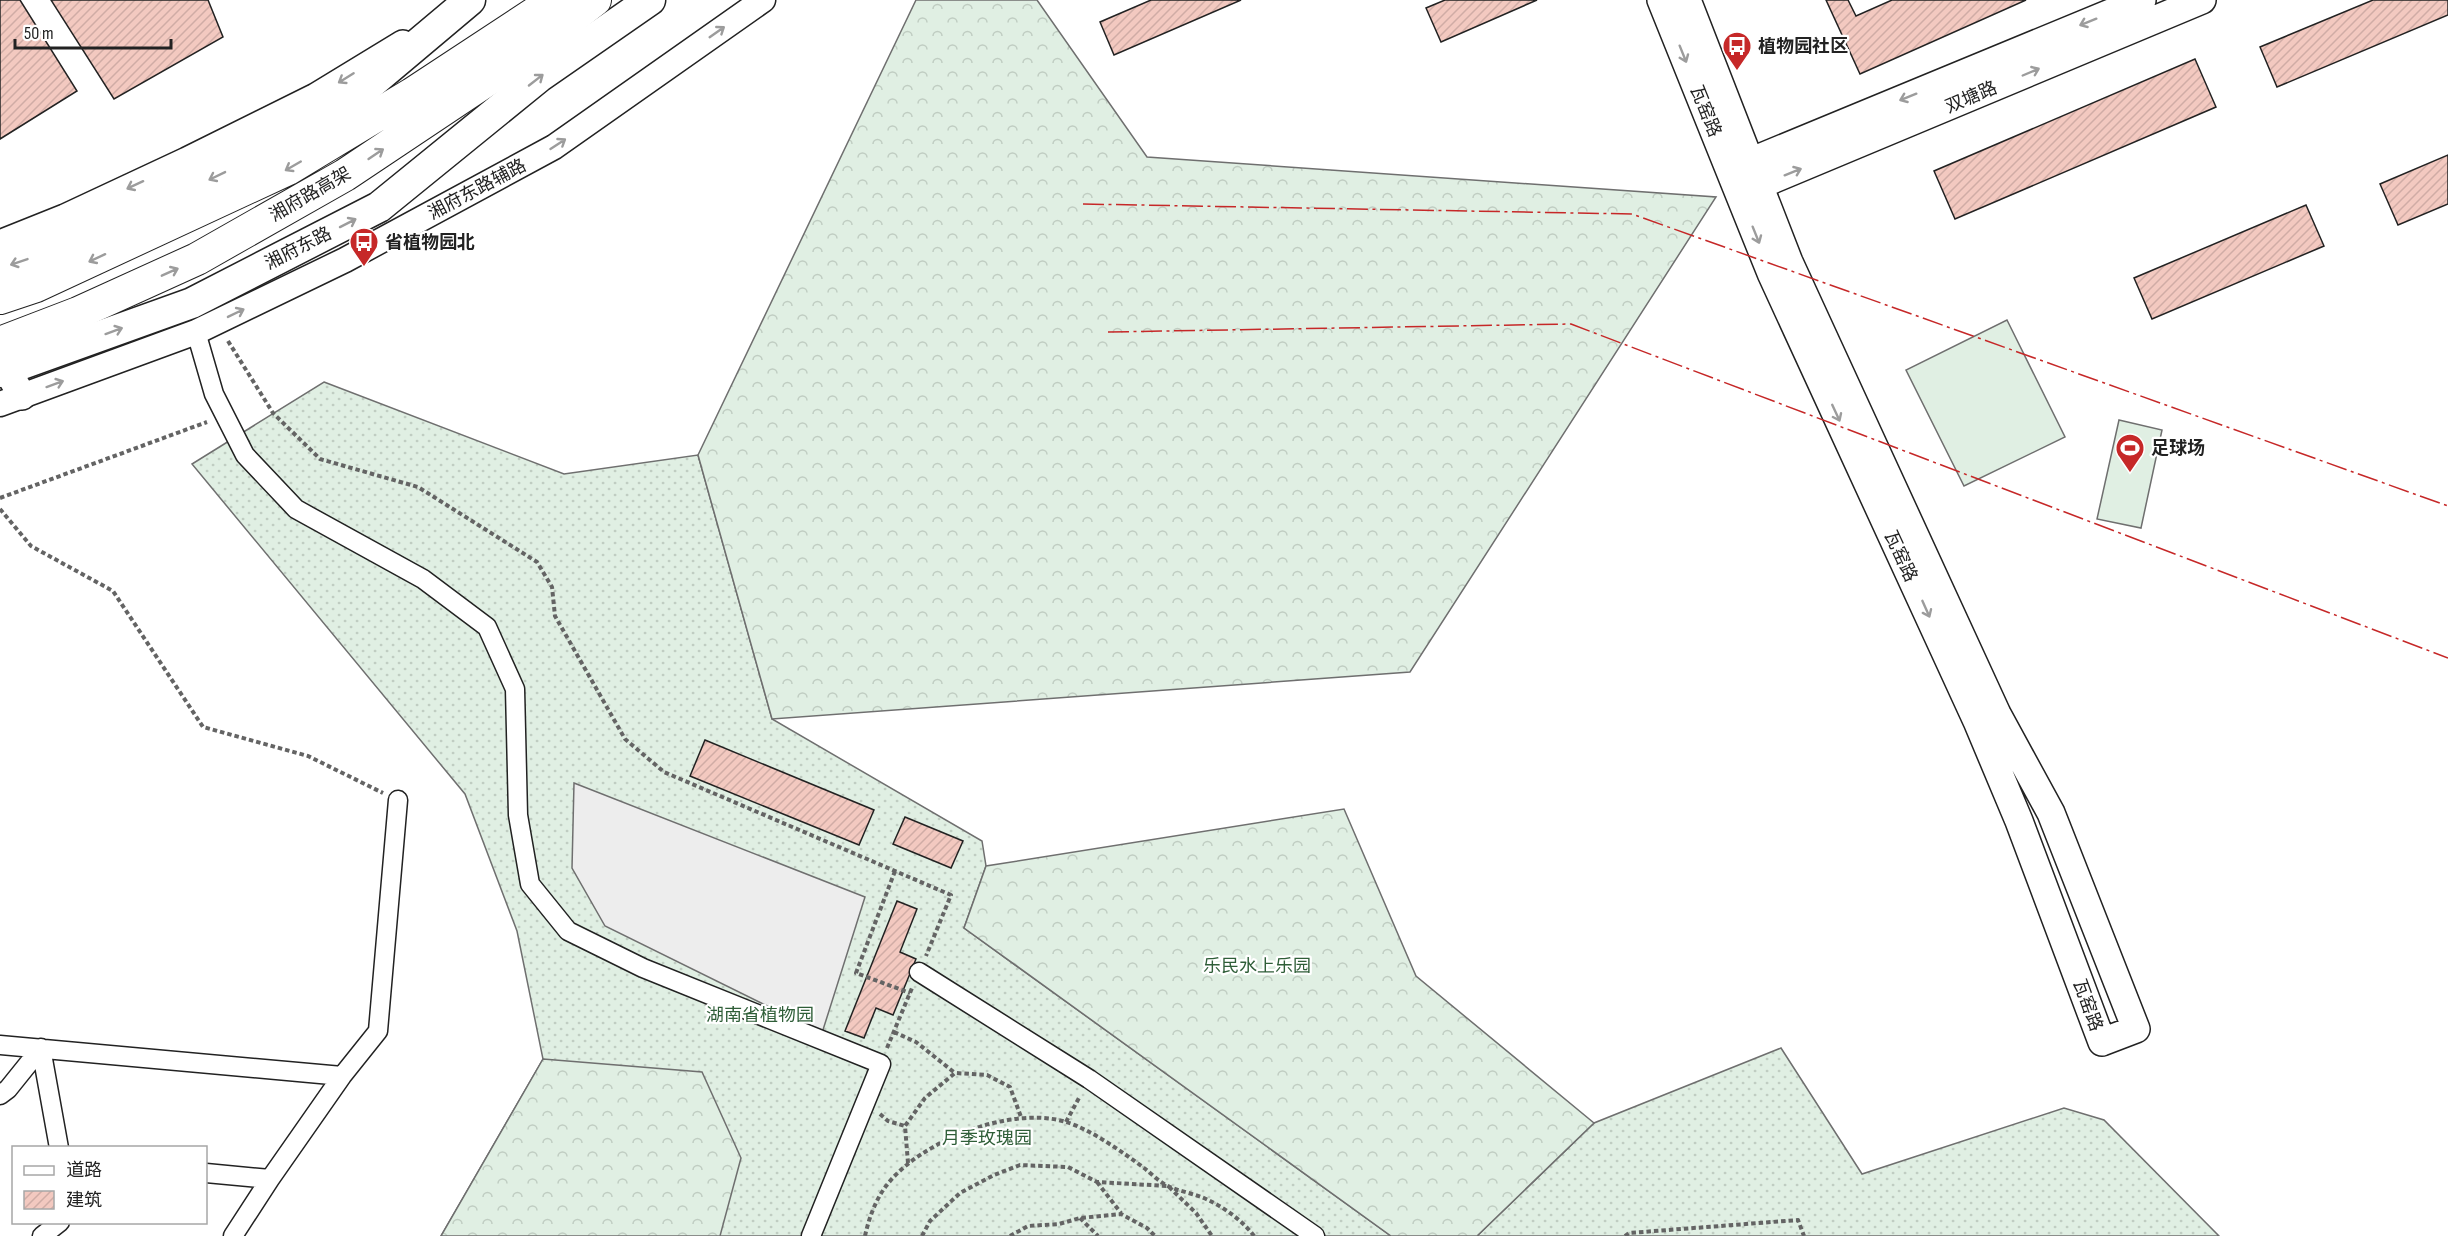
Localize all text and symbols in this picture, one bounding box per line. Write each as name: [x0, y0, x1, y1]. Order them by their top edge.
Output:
scale bar: [15, 12, 171, 50]
one-way arrow: [2079, 17, 2097, 28]
text: 50 m: [24, 23, 54, 44]
one-way arrow: [709, 26, 725, 38]
bus stop icon: 植物园社区: [1721, 30, 1753, 72]
place label: 植物园社区: [1758, 36, 1848, 57]
one-way arrow: [1678, 45, 1689, 63]
one-way arrow: [2022, 66, 2040, 77]
one-way arrow: [338, 73, 355, 85]
one-way arrow: [528, 73, 544, 86]
street label: 双塘路: [1942, 77, 2000, 118]
street label: 瓦窑路: [1686, 82, 1725, 140]
one-way arrow: [1899, 92, 1917, 103]
one-way arrow: [549, 138, 565, 150]
one-way arrow: [367, 148, 384, 160]
street label: 湘府东路辅路: [425, 155, 530, 224]
one-way arrow: [284, 161, 302, 172]
street label: 湘府路高架: [266, 163, 354, 226]
one-way arrow: [1784, 166, 1802, 177]
one-way arrow: [208, 171, 226, 182]
one-way arrow: [126, 181, 144, 192]
one-way arrow: [339, 217, 356, 229]
street label: 湘府东路: [261, 223, 335, 274]
one-way arrow: [1751, 225, 1762, 244]
bus stop icon: 省植物园北: [348, 226, 380, 268]
place label: 省植物园北: [385, 232, 475, 253]
one-way arrow: [88, 252, 106, 264]
one-way arrow: [10, 257, 29, 268]
one-way arrow: [161, 265, 179, 277]
one-way arrow: [227, 306, 245, 318]
one-way arrow: [104, 325, 123, 336]
one-way arrow: [45, 377, 64, 388]
one-way arrow: [1830, 404, 1842, 422]
sports icon: 足球场: [2114, 432, 2146, 474]
place label: 足球场: [2151, 438, 2205, 459]
street label: 瓦窑路: [1880, 527, 1921, 585]
one-way arrow: [1920, 600, 1932, 618]
park label: 乐民水上乐园: [1203, 956, 1311, 977]
street label: 瓦窑路: [2068, 976, 2107, 1034]
park label: 湖南省植物园: [706, 1005, 814, 1026]
park label: 月季玫瑰园: [942, 1128, 1032, 1149]
legend: [12, 1146, 207, 1224]
text: 道路: [66, 1160, 102, 1181]
text: 建筑: [66, 1190, 102, 1211]

